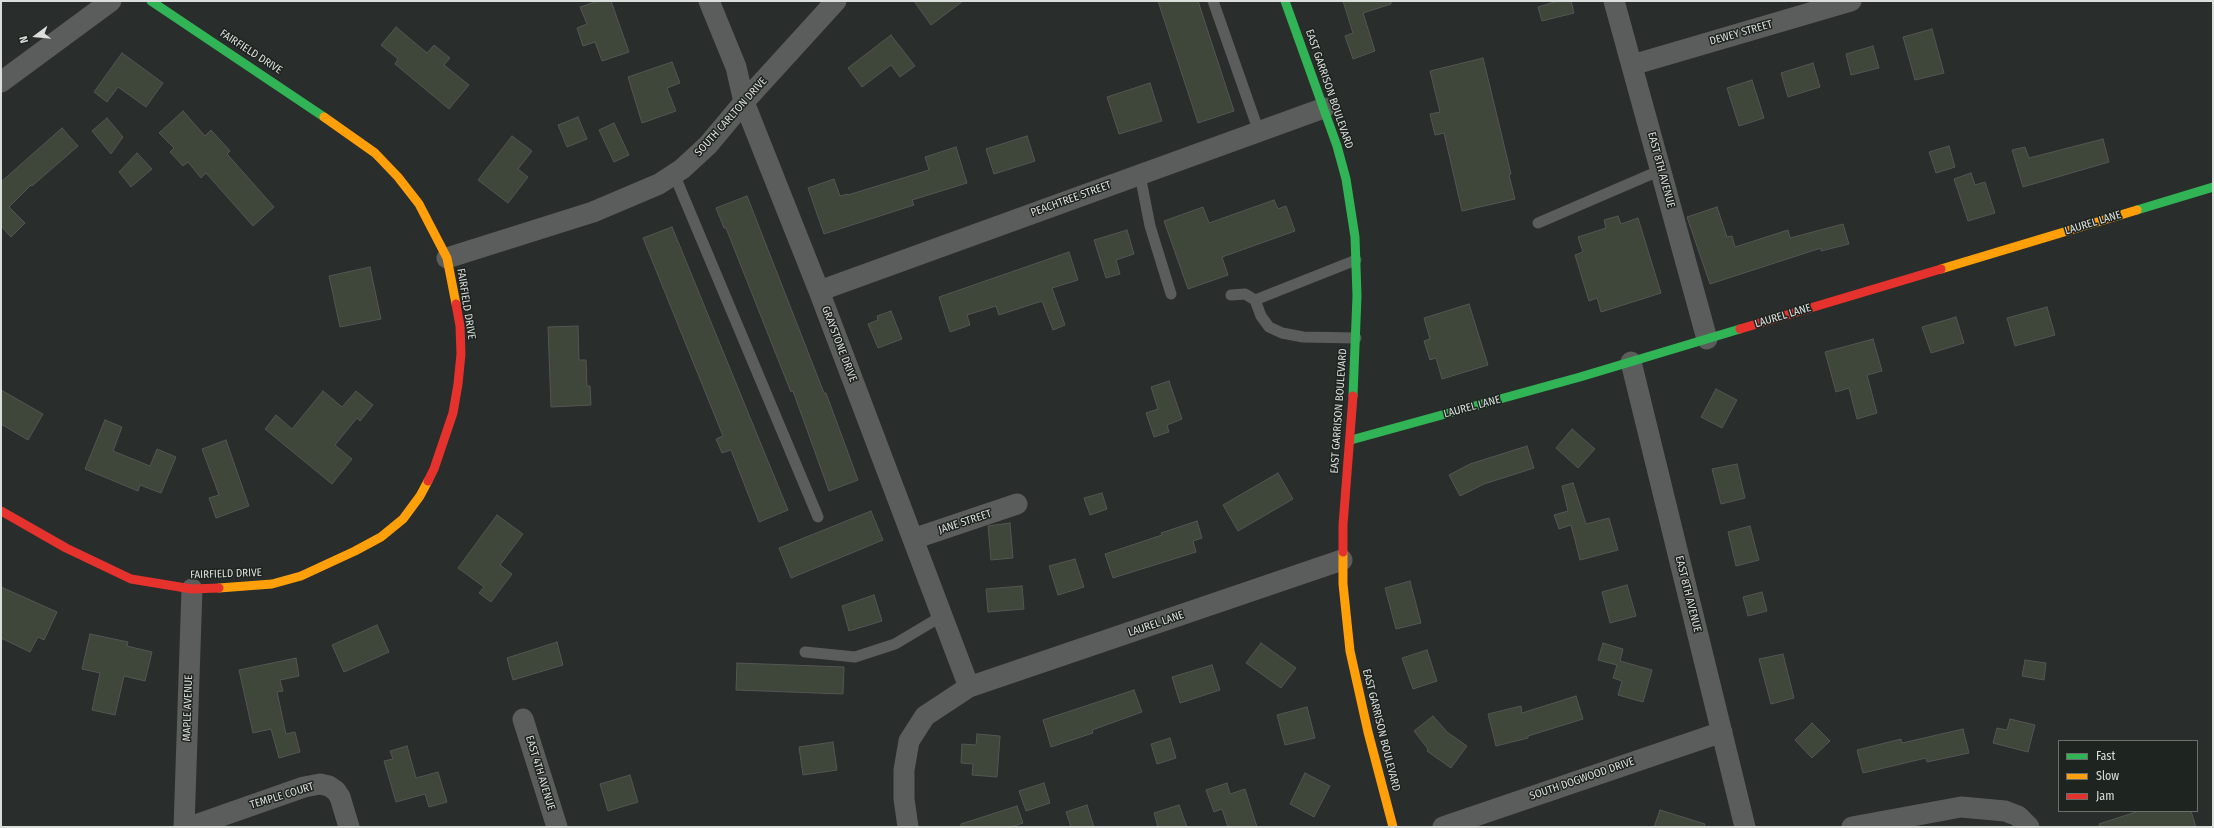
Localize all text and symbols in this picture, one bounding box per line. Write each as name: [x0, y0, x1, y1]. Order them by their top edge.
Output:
north arrow: [16, 16, 56, 56]
street label: DEWEY STREET: [1708, 18, 1774, 48]
street label: FAIRFIELD DRIVE: [217, 27, 285, 77]
street label: EAST GARRISON BOULEVARD: [1302, 28, 1356, 150]
text: N: [17, 34, 31, 44]
street label: SOUTH CARLTON DRIVE: [692, 75, 770, 159]
street label: EAST 8TH AVENUE: [1645, 131, 1677, 209]
street label: PEACHTREE STREET: [1029, 178, 1113, 220]
street label: LAUREL LANE: [2063, 208, 2123, 238]
street label: FAIRFIELD DRIVE: [454, 268, 478, 340]
street label: LAUREL LANE: [1753, 301, 1813, 331]
street label: GRAYSTONE DRIVE: [818, 304, 860, 384]
street label: EAST GARRISON BOULEVARD: [1328, 348, 1350, 474]
street label: LAUREL LANE: [1442, 393, 1502, 421]
street label: JANE STREET: [937, 507, 993, 537]
street label: EAST 8TH AVENUE: [1672, 554, 1704, 634]
street label: FAIRFIELD DRIVE: [190, 566, 262, 582]
street label: LAUREL LANE: [1126, 608, 1186, 640]
street label: EAST GARRISON BOULEVARD: [1359, 668, 1403, 792]
street label: MAPLE AVENUE: [180, 674, 196, 742]
street label: EAST 4TH AVENUE: [522, 734, 558, 812]
legend: [2058, 740, 2198, 812]
text: Fast: [2096, 749, 2115, 763]
street label: SOUTH DOGWOOD DRIVE: [1528, 755, 1636, 803]
text: Slow: [2096, 769, 2119, 783]
street label: TEMPLE COURT: [248, 780, 316, 812]
text: Jam: [2096, 789, 2114, 803]

